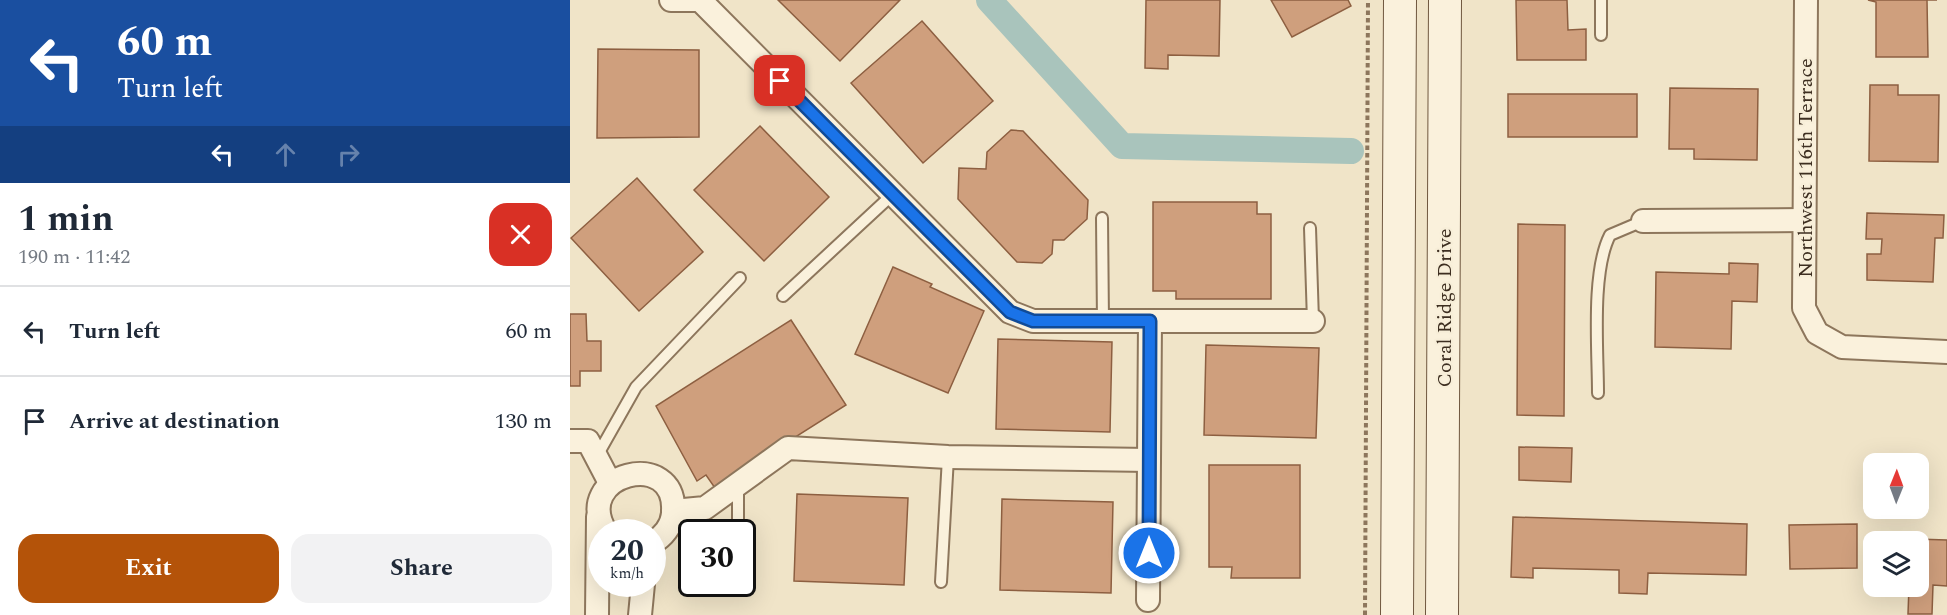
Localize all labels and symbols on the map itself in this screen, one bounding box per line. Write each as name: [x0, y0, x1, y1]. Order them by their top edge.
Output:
pin: [754, 55, 805, 106]
street label: Northwest 116th Terrace: [1791, 58, 1821, 278]
street label: Coral Ridge Drive: [1430, 228, 1460, 388]
north arrow: [1863, 453, 1929, 519]
speed limit sign: 30: [678, 519, 756, 597]
position arrow: [1117, 521, 1181, 585]

